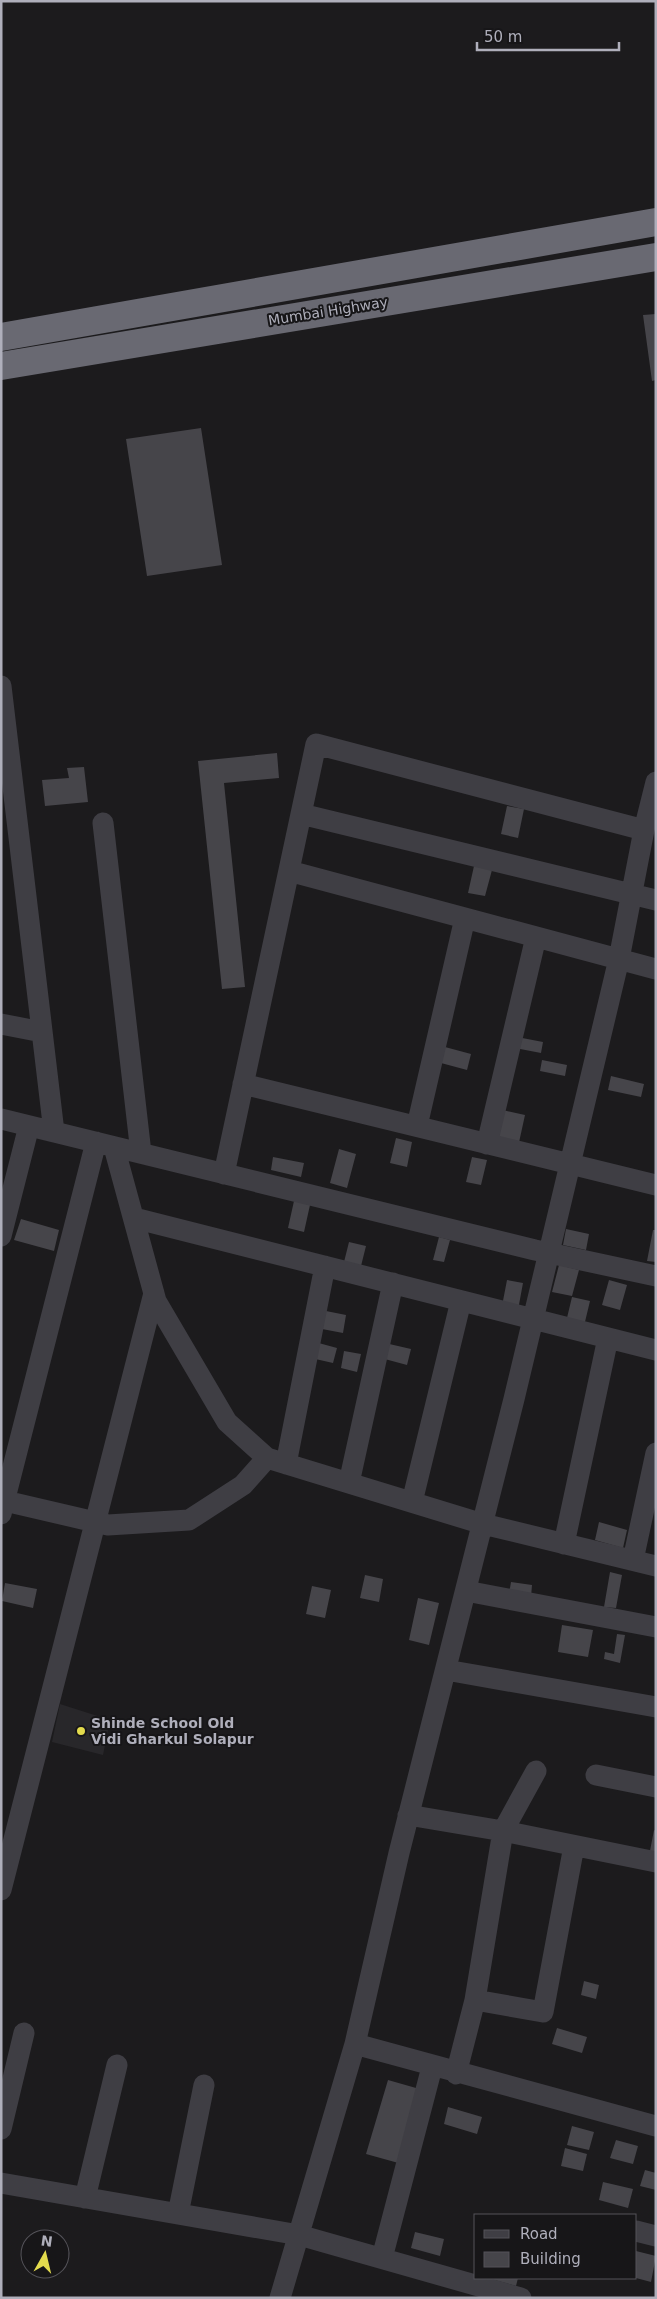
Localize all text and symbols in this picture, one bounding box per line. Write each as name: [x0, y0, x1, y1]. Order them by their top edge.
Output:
scale bar: [477, 20, 620, 52]
text: 50 m: [484, 28, 522, 46]
street label: Mumbai Highway: [267, 294, 389, 328]
place label: Shinde School Old Vidi Gharkul Solapur: [91, 1715, 254, 1747]
marker: Shinde School Old Vidi Gharkul Solapur: [75, 1725, 87, 1737]
legend: [474, 2214, 637, 2279]
text: Road: [520, 2225, 558, 2243]
north arrow: [20, 2229, 70, 2279]
text: N: [40, 2232, 54, 2250]
text: Building: [520, 2250, 581, 2268]

